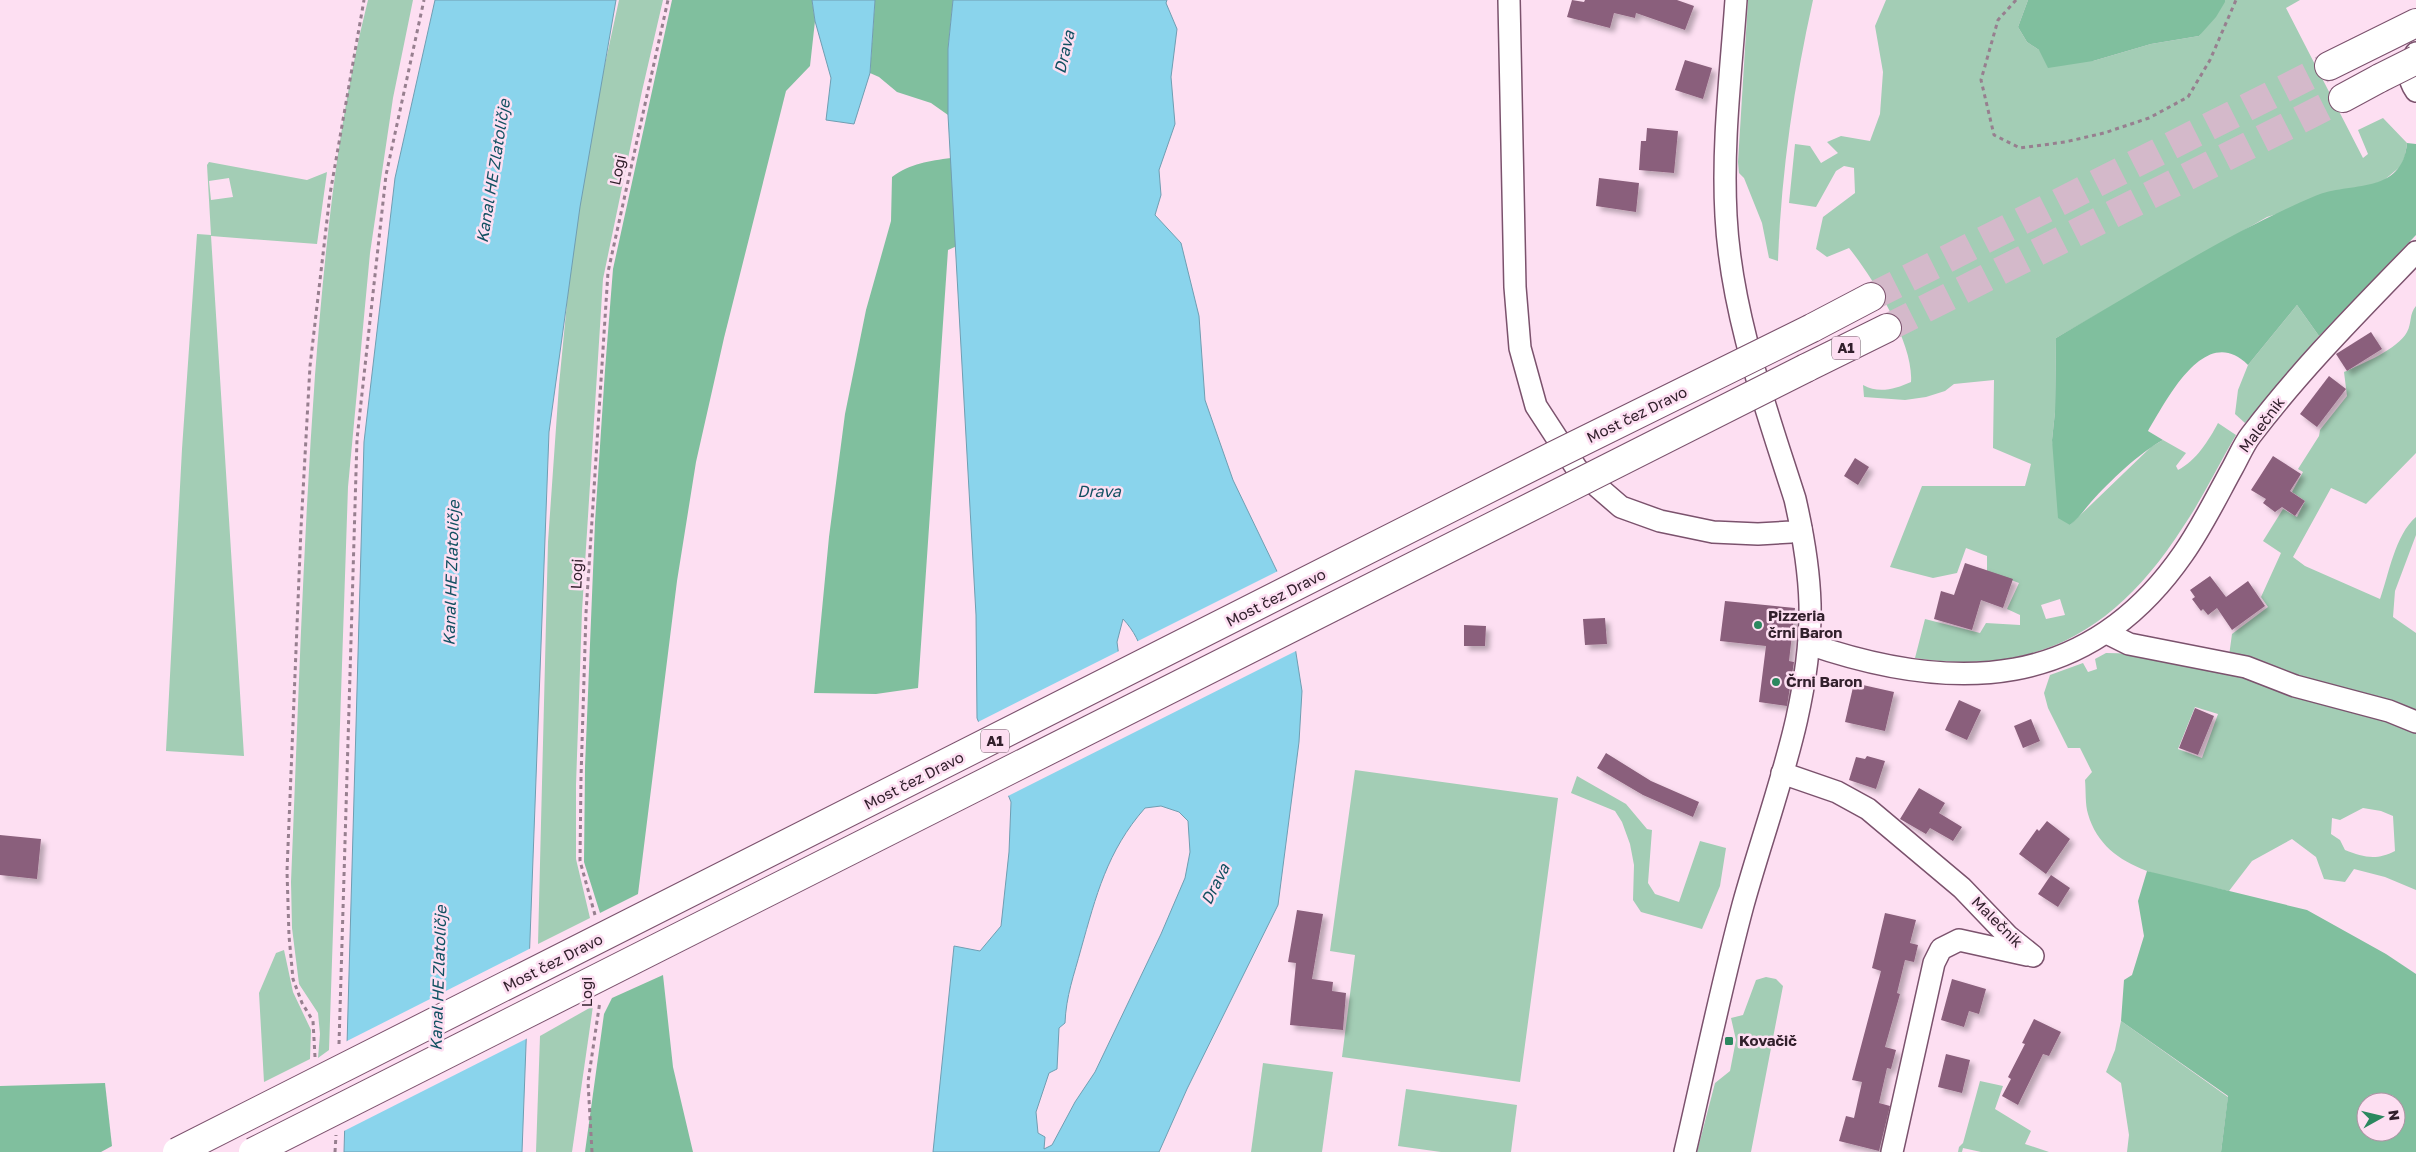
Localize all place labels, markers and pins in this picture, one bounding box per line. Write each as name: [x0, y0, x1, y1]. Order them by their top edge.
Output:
place label: Pizzeria črni Baron: [1768, 606, 1842, 641]
marker: Pizzeria črni Baron: [1752, 619, 1764, 631]
place label: Črni Baron: [1786, 672, 1862, 690]
marker: Črni Baron: [1770, 676, 1782, 688]
place label: Kovačič: [1739, 1031, 1797, 1049]
marker: Kovačič: [1723, 1035, 1735, 1047]

